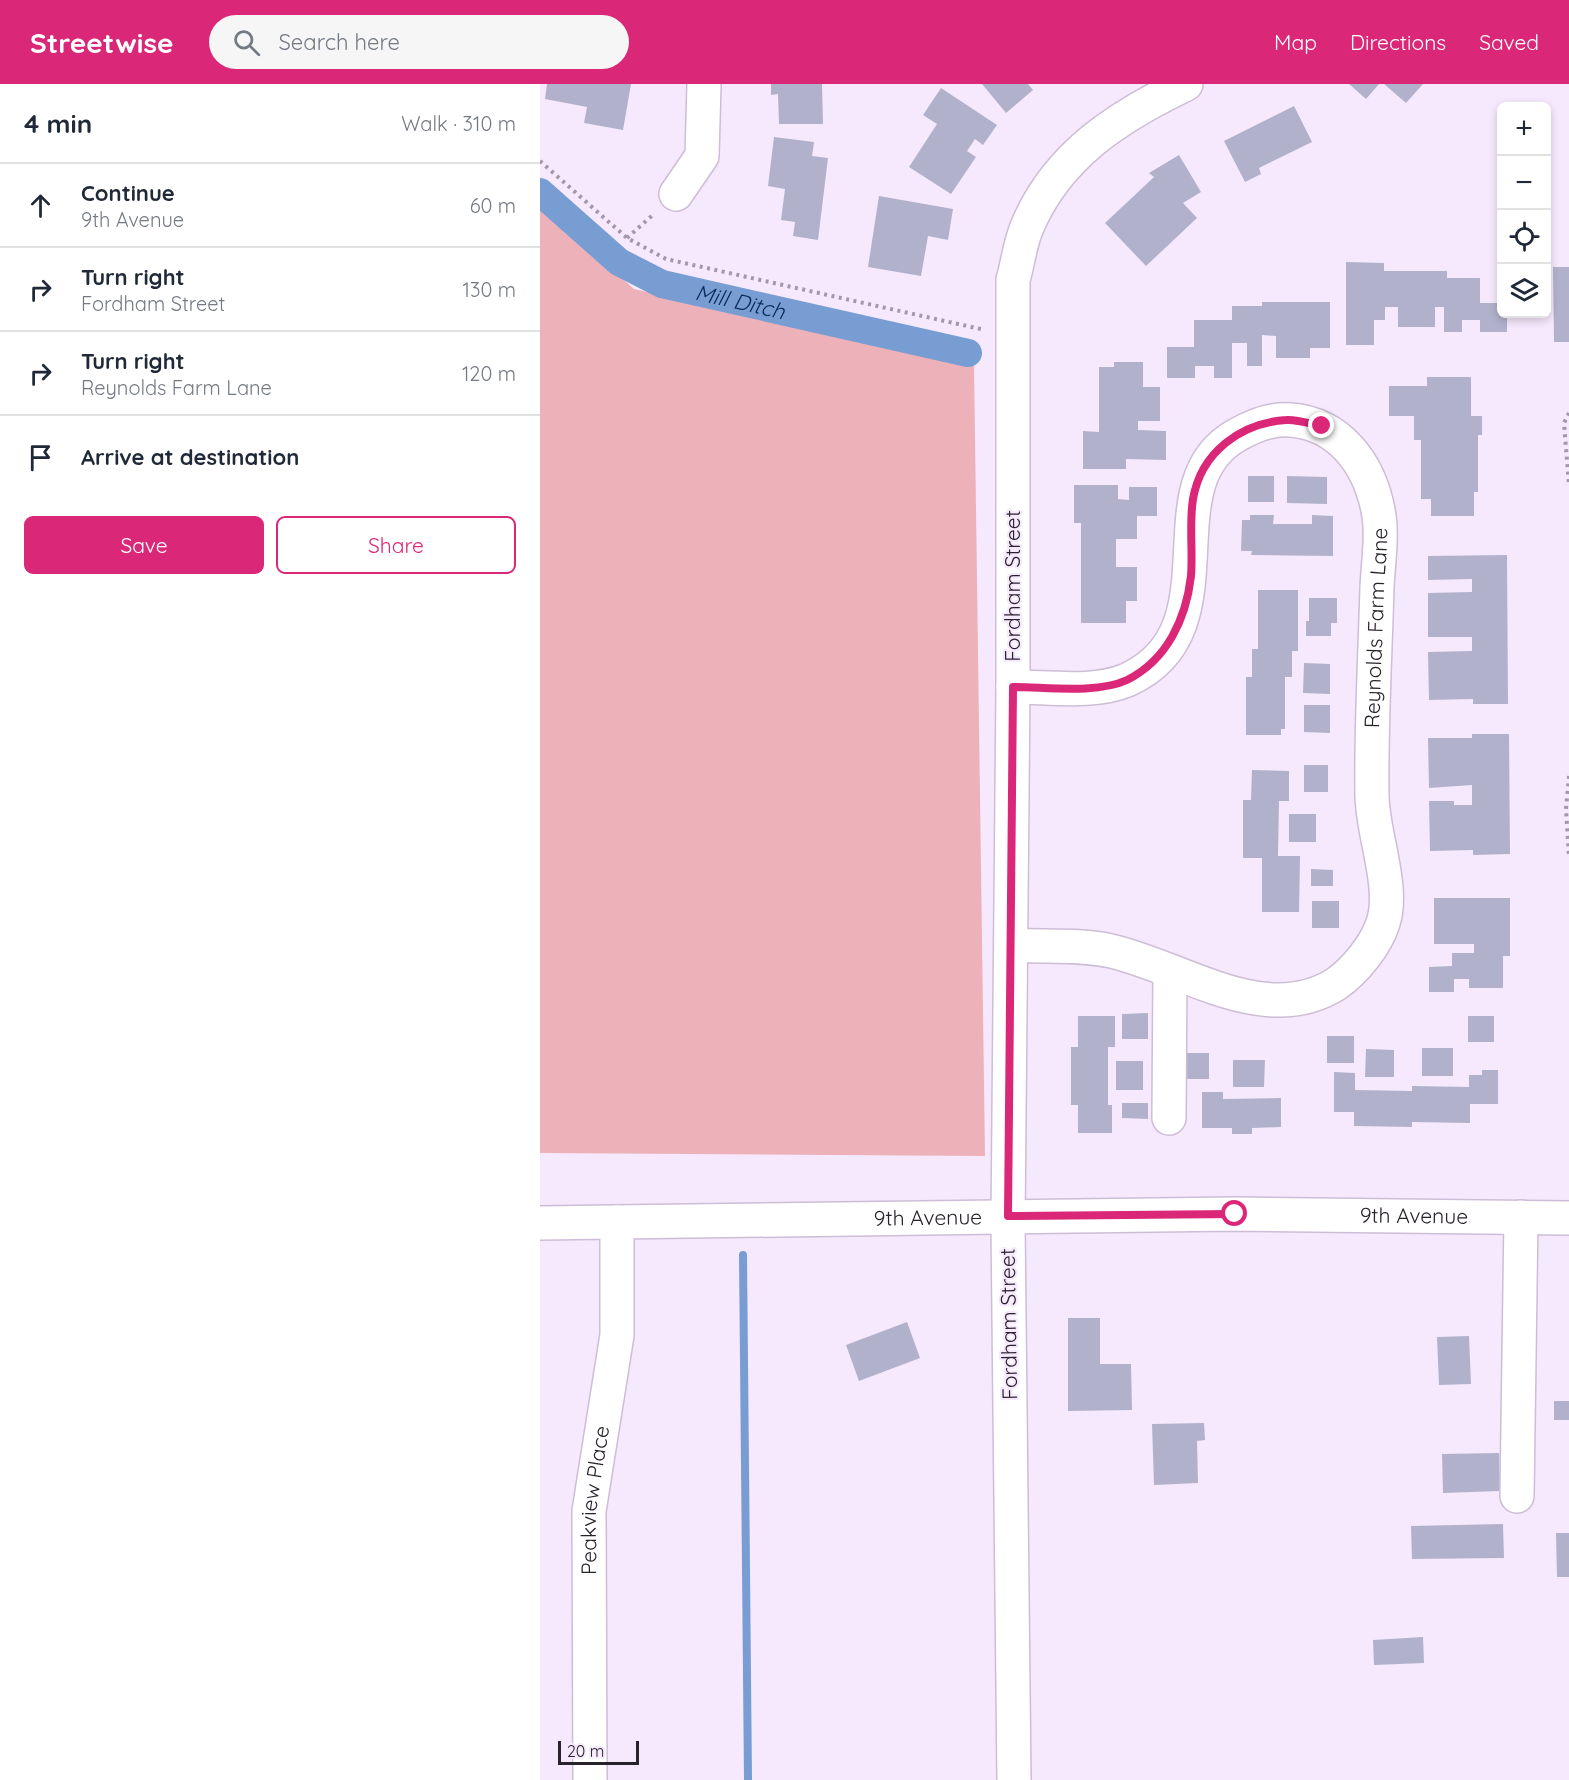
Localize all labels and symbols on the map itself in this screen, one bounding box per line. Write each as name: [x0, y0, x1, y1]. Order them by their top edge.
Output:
water label: Mill Ditch: [693, 278, 788, 325]
route end: [1308, 412, 1334, 438]
street label: Fordham Street: [999, 510, 1025, 662]
street label: Reynolds Farm Lane: [1358, 528, 1392, 728]
route start: [1221, 1200, 1247, 1226]
street label: 9th Avenue: [1360, 1201, 1468, 1229]
street label: 9th Avenue: [874, 1203, 982, 1231]
street label: Fordham Street: [994, 1248, 1022, 1400]
street label: Peakview Place: [575, 1424, 614, 1575]
scale bar: [558, 1738, 639, 1766]

